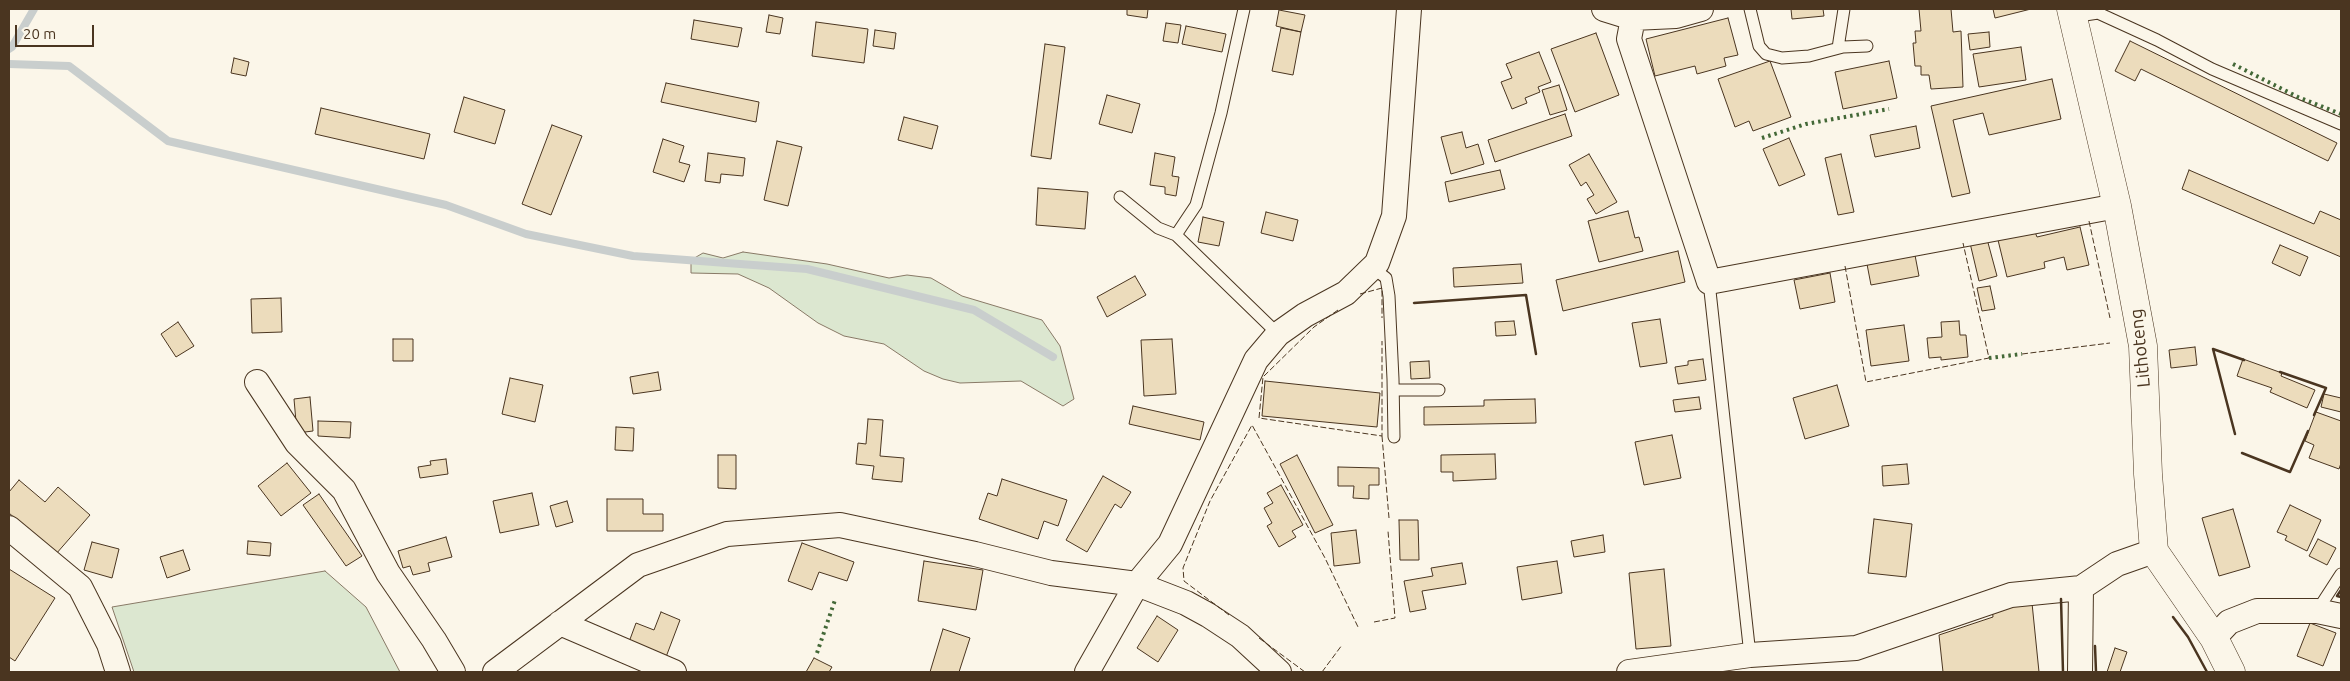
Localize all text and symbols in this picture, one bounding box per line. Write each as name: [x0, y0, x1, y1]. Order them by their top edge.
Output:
scale bar: [18, 15, 96, 47]
text: 20 m: [23, 25, 56, 42]
street label: Lithoteng: [2125, 308, 2155, 388]

